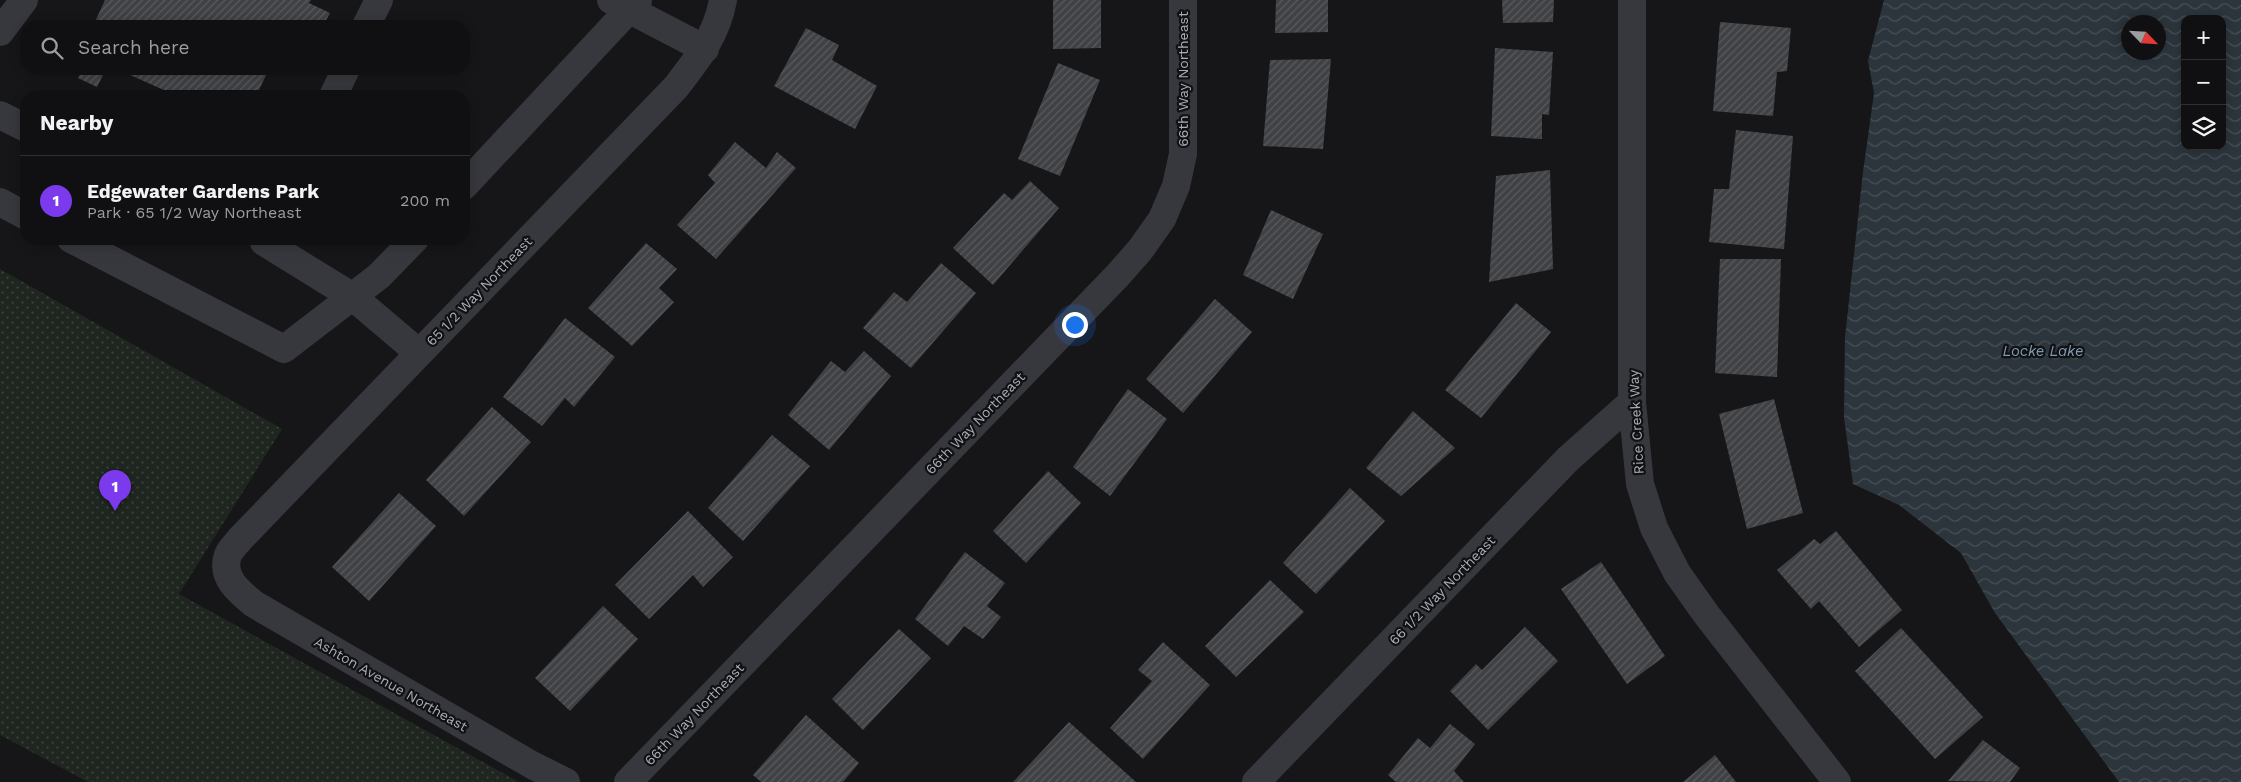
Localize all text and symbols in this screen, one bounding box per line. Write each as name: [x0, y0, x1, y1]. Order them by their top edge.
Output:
street label: 66th Way Northeast: [1175, 11, 1191, 147]
north arrow: [2121, 15, 2166, 60]
map controls: [2181, 15, 2226, 150]
button: +: [2181, 15, 2226, 60]
search box: [20, 20, 470, 75]
icon: search: [38, 34, 66, 62]
text: Search here: [78, 36, 189, 59]
button: −: [2181, 60, 2226, 105]
button: layers: [2181, 105, 2226, 150]
text: Nearby: [40, 110, 113, 135]
text: Edgewater Gardens Park: [87, 180, 319, 203]
text: 1: [53, 191, 59, 210]
text: 200 m: [400, 191, 450, 210]
text: Park · 65 1/2 Way Northeast: [87, 203, 301, 222]
street label: 65 1/2 Way Northeast: [423, 233, 535, 349]
your location: [1062, 312, 1088, 338]
water label: Locke Lake: [2002, 342, 2084, 360]
street label: 66th Way Northeast: [922, 369, 1028, 477]
street label: Rice Creek Way: [1625, 369, 1647, 475]
pin: 1: [99, 470, 131, 511]
street label: 66 1/2 Way Northeast: [1386, 532, 1498, 648]
street label: Ashton Avenue Northeast: [312, 634, 471, 735]
street label: 66th Way Northeast: [641, 660, 747, 768]

